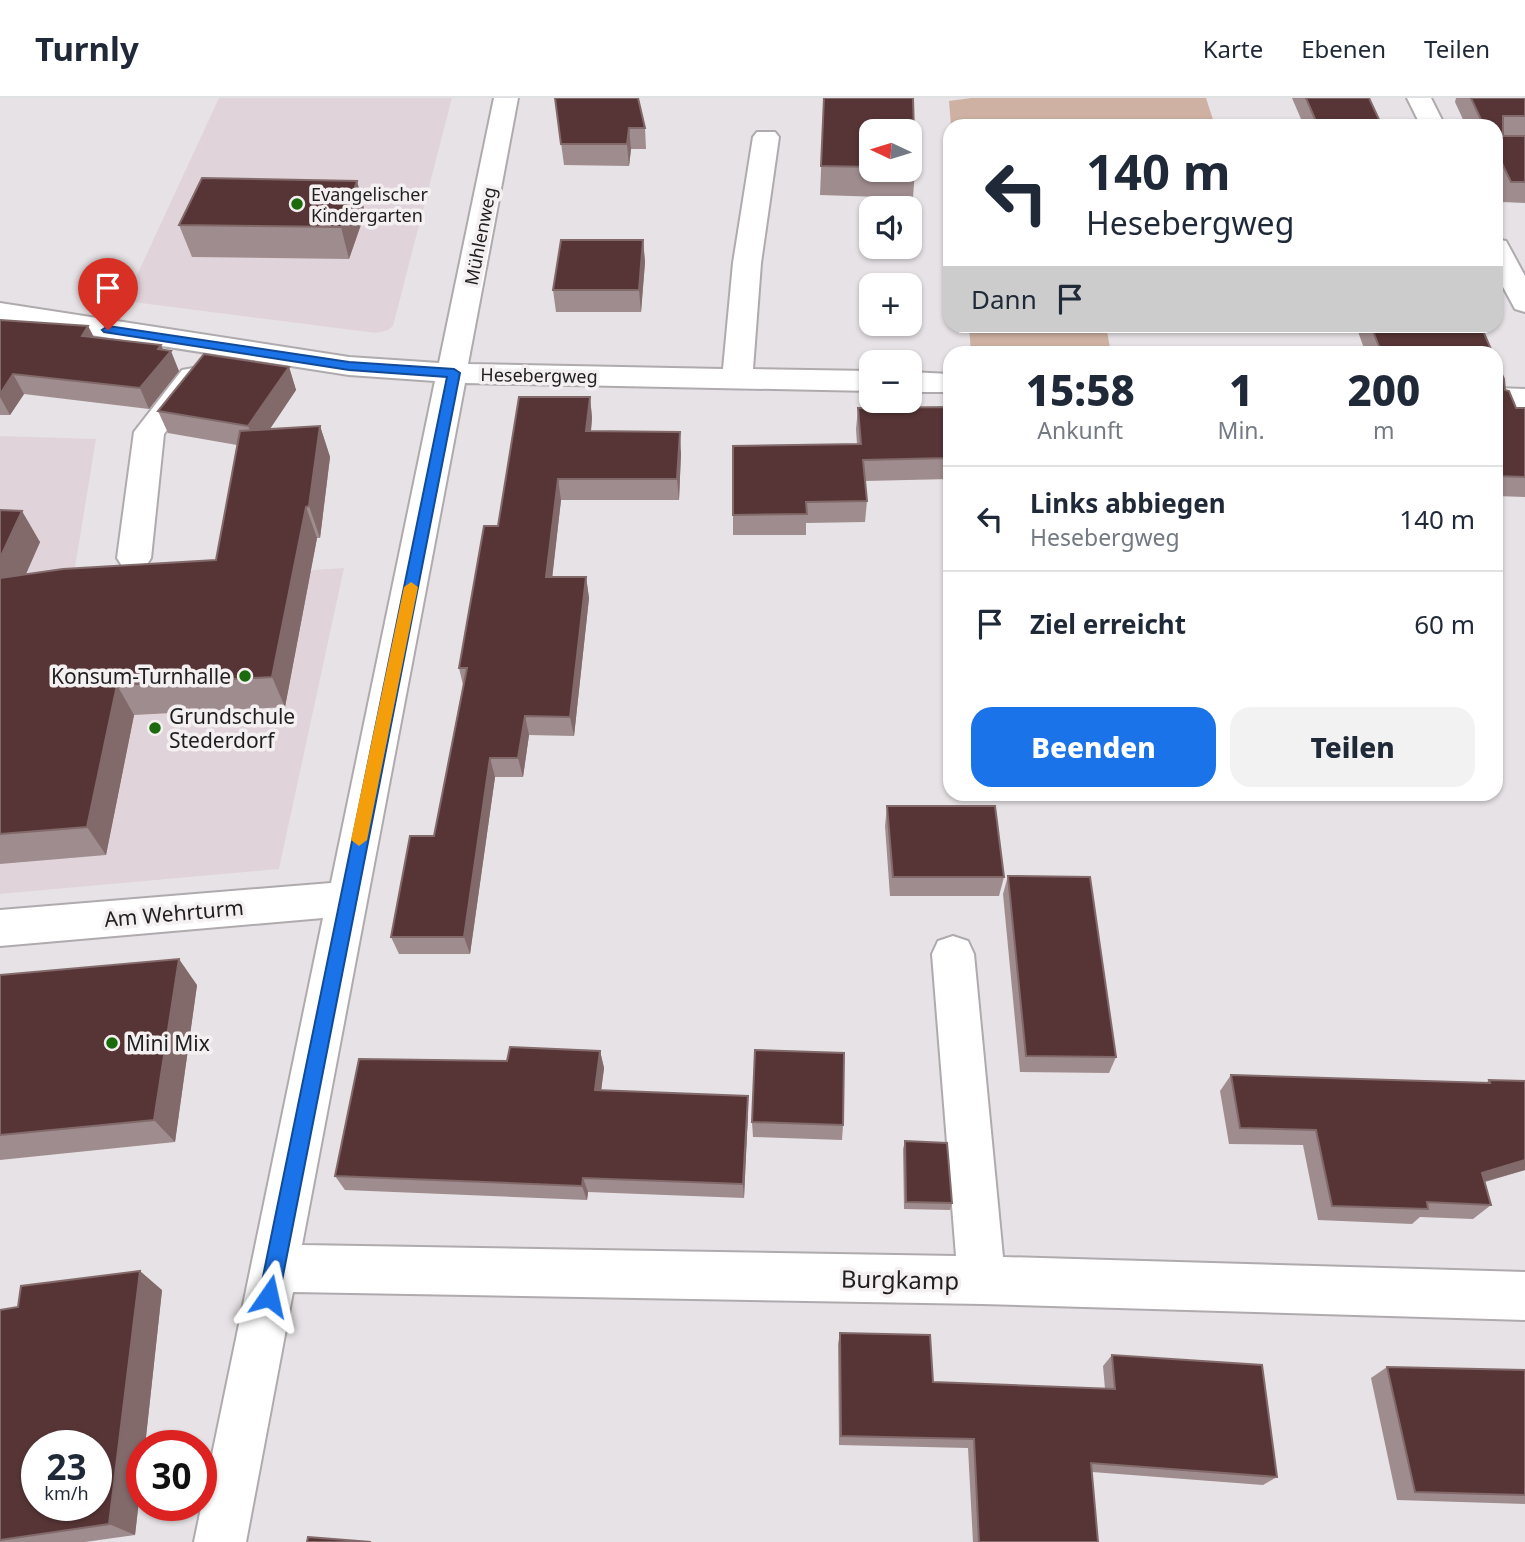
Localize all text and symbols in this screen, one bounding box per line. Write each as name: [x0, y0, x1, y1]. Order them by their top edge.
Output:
text: Turnly: [35, 26, 139, 71]
text: Karte: [1203, 32, 1263, 65]
text: Ebenen: [1301, 32, 1386, 65]
text: Teilen: [1424, 32, 1490, 65]
north arrow: [859, 119, 922, 182]
map controls: [859, 119, 922, 413]
text: 140 m: [1086, 138, 1231, 204]
icon: left: [971, 147, 1062, 238]
place label: Evangelischer Kindergarten: [311, 182, 428, 227]
street label: Mühlenweg: [459, 185, 501, 287]
marker: Evangelischer Kindergarten: [289, 196, 305, 212]
button: sound: [859, 196, 922, 259]
text: Hesebergweg: [1086, 201, 1294, 244]
pin: [78, 258, 138, 330]
icon: arrive: [89, 269, 127, 307]
button: +: [859, 273, 922, 336]
icon: arrive: [1051, 280, 1089, 318]
text: Dann: [971, 281, 1037, 317]
button: −: [859, 350, 922, 413]
text: 15:58: [1026, 361, 1135, 418]
text: 1: [1229, 361, 1253, 418]
text: 200: [1347, 361, 1420, 418]
street label: Hesebergweg: [480, 362, 598, 388]
text: Ankunft: [1037, 414, 1123, 446]
text: Min.: [1218, 414, 1265, 446]
text: m: [1373, 414, 1395, 446]
text: Links abbiegen: [1030, 485, 1226, 521]
icon: left: [971, 500, 1009, 538]
text: 140 m: [1399, 501, 1475, 537]
text: Hesebergweg: [1030, 521, 1180, 553]
icon: arrive: [971, 605, 1009, 643]
text: Ziel erreicht: [1030, 606, 1186, 642]
text: 60 m: [1414, 606, 1475, 642]
place label: Konsum-Turnhalle: [51, 662, 231, 690]
marker: Konsum-Turnhalle: [237, 668, 253, 684]
place label: Grundschule Stederdorf: [169, 702, 295, 754]
button: Beenden: [971, 707, 1216, 787]
button: Teilen: [1230, 707, 1475, 787]
marker: Grundschule Stederdorf: [147, 720, 163, 736]
street label: Am Wehrturm: [103, 893, 245, 933]
place label: Mini Mix: [126, 1029, 210, 1057]
marker: Mini Mix: [104, 1035, 120, 1051]
position arrow: [232, 1259, 306, 1333]
street label: Burgkamp: [841, 1261, 959, 1297]
speed limit sign: 30: [126, 1430, 217, 1521]
text: 23: [46, 1443, 87, 1490]
text: km/h: [44, 1481, 89, 1505]

